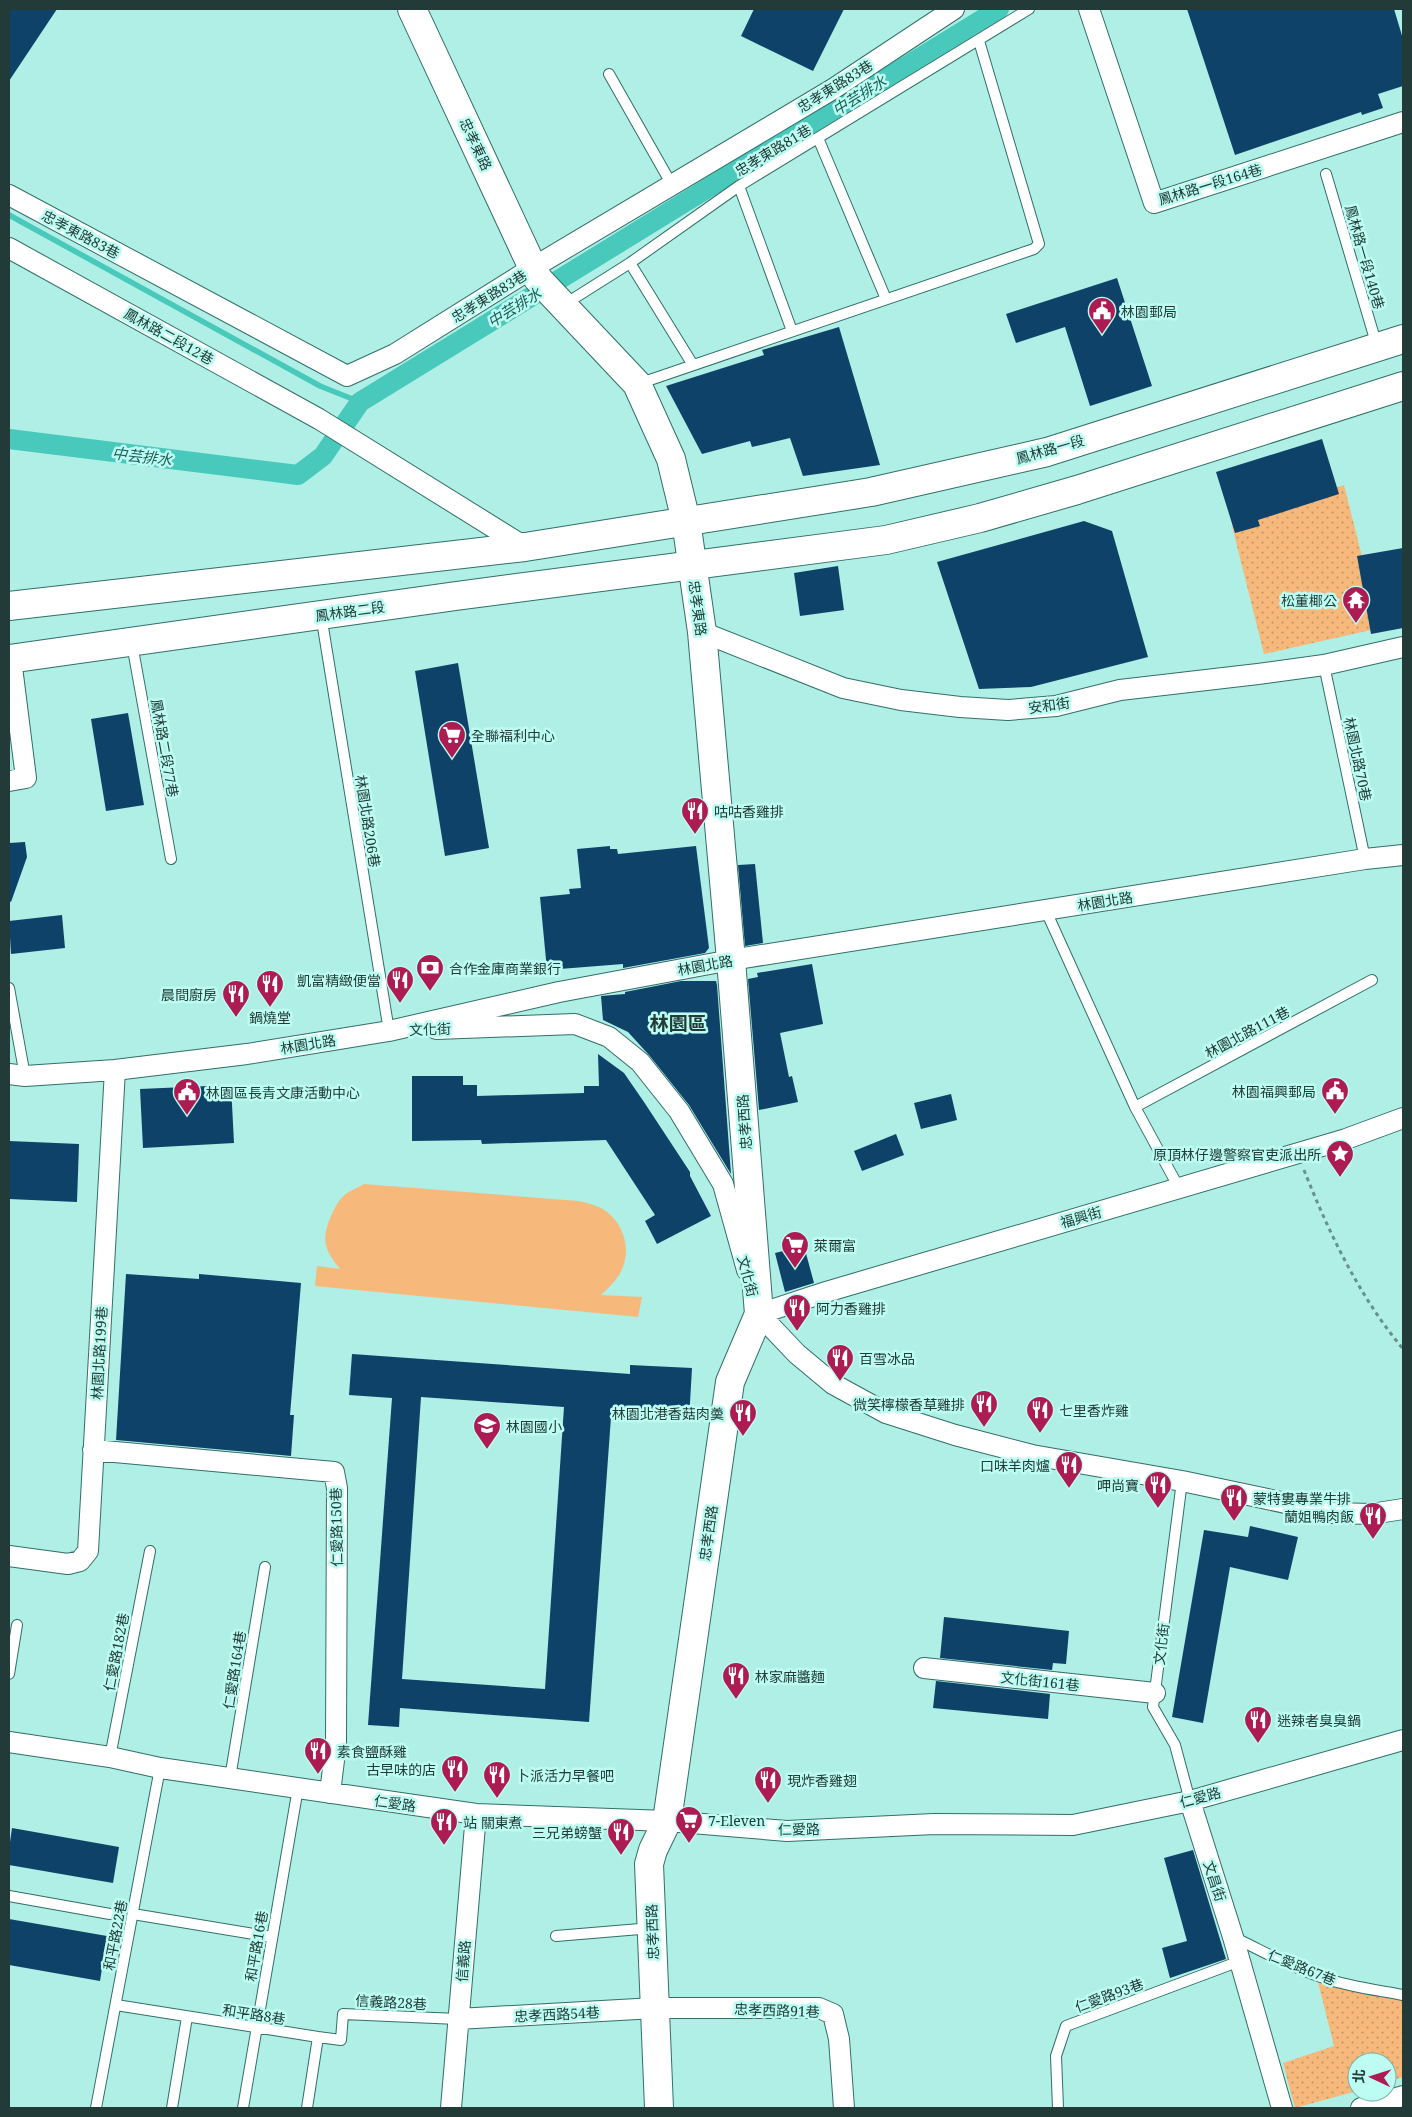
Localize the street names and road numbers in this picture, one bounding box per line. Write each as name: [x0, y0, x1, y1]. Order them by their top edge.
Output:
street label: 忠孝東路83巷: [794, 55, 876, 117]
street label: 忠孝東路: [456, 115, 496, 173]
street label: 忠孝東路81巷: [731, 120, 815, 180]
street label: 鳳林路一段164巷: [1156, 159, 1264, 209]
street label: 鳳林路一段140巷: [1341, 203, 1389, 311]
street label: 忠孝東路83巷: [39, 206, 123, 262]
street label: 忠孝東路83巷: [448, 265, 530, 327]
street label: 鳳林路二段12巷: [121, 304, 217, 368]
street label: 鳳林路一段: [1014, 430, 1086, 468]
street label: 忠孝東路: [685, 579, 711, 637]
street label: 鳳林路二段: [314, 597, 386, 625]
street label: 安和街: [1027, 693, 1071, 717]
street label: 鳳林路二段77巷: [147, 697, 183, 799]
street label: 林園北路70巷: [1340, 715, 1376, 803]
street label: 林園北路206巷: [351, 773, 385, 869]
street label: 林園北路: [1076, 887, 1134, 915]
street label: 林園北路: [676, 951, 734, 979]
street label: 林園北路111巷: [1201, 1002, 1293, 1062]
street label: 文化街: [409, 1019, 451, 1039]
street label: 林園北路: [279, 1030, 337, 1058]
street label: 忠孝西路: [733, 1093, 755, 1151]
street label: 福興街: [1058, 1202, 1104, 1232]
street label: 文化街: [733, 1253, 763, 1299]
street label: 林園北路199巷: [87, 1306, 111, 1400]
street label: 仁愛路150巷: [326, 1487, 346, 1567]
street label: 忠孝西路: [695, 1504, 721, 1562]
street label: 仁愛路182巷: [99, 1611, 133, 1693]
street label: 文化街: [1149, 1622, 1173, 1666]
street label: 仁愛路164巷: [218, 1629, 250, 1711]
street label: 文化街161巷: [999, 1667, 1081, 1695]
street label: 仁愛路: [1177, 1782, 1223, 1812]
street label: 仁愛路: [373, 1791, 417, 1815]
street label: 仁愛路: [778, 1819, 820, 1839]
street label: 文昌街: [1199, 1858, 1231, 1904]
street label: 和平路22巷: [99, 1898, 131, 1972]
street label: 忠孝西路: [642, 1904, 662, 1960]
street label: 和平路16巷: [240, 1909, 272, 1983]
street label: 信義路: [452, 1939, 474, 1983]
street label: 仁愛路67巷: [1265, 1945, 1339, 1989]
street label: 仁愛路93巷: [1072, 1974, 1146, 2016]
street label: 信義路28巷: [355, 1991, 427, 2013]
street label: 忠孝西路91巷: [734, 1999, 820, 2021]
street label: 和平路8巷: [221, 2000, 287, 2028]
street label: 忠孝西路54巷: [514, 2002, 600, 2026]

